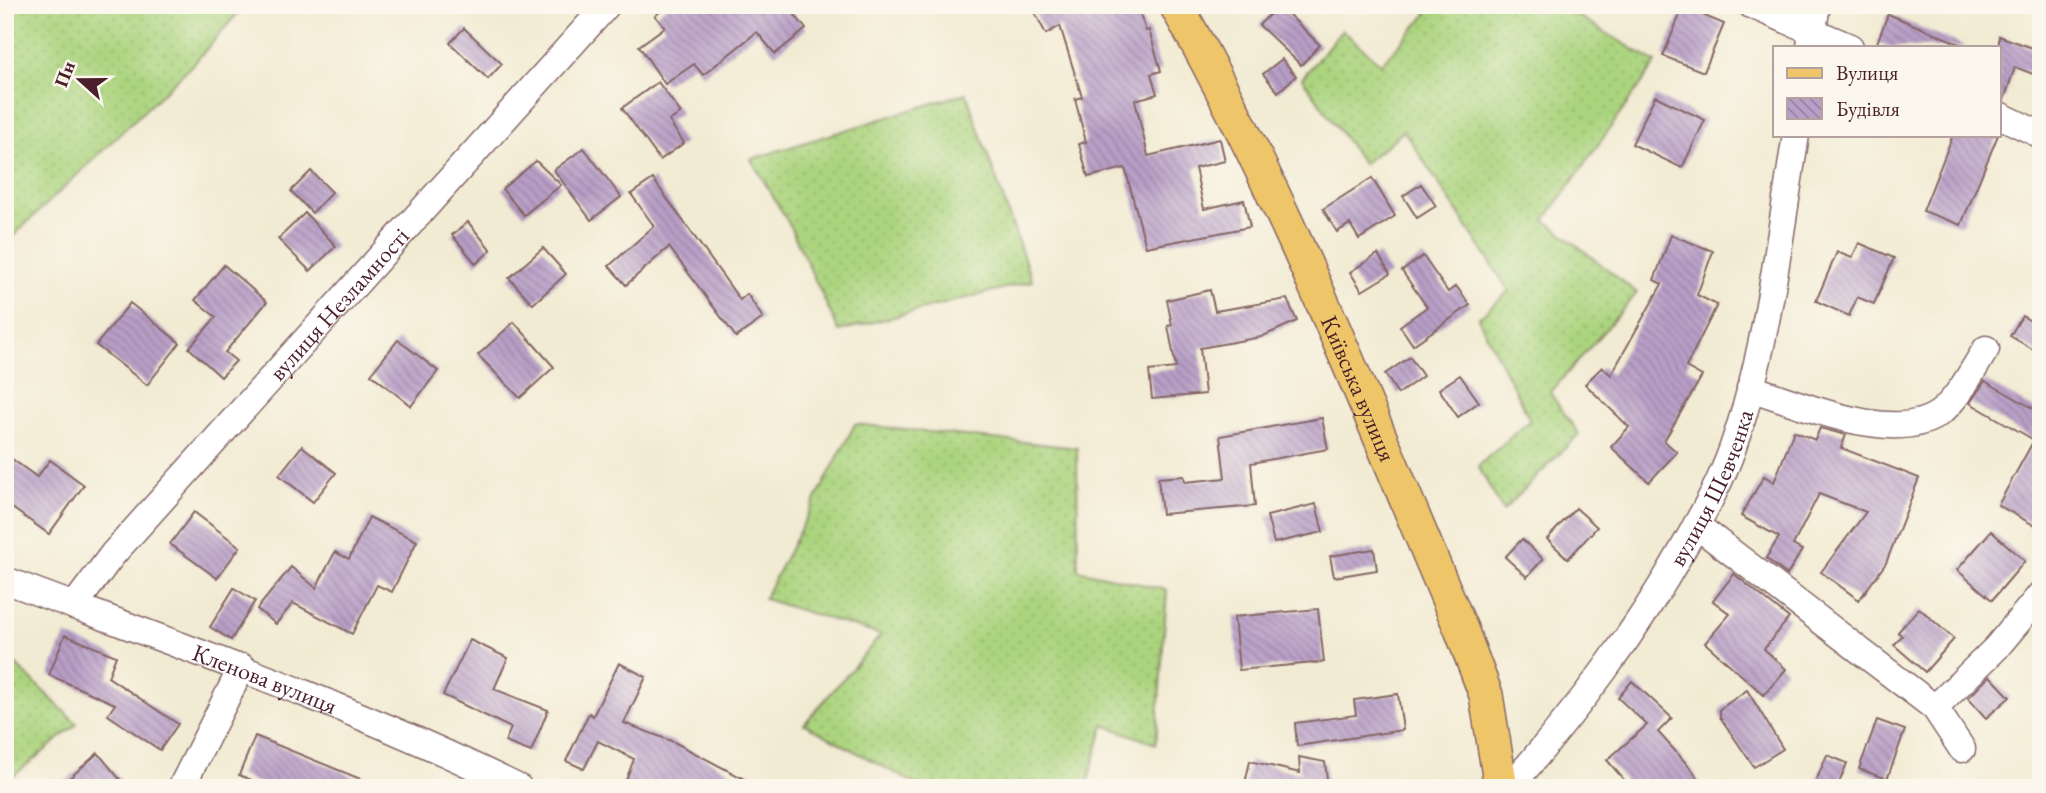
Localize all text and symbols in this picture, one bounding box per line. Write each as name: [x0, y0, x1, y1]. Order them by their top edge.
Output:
north arrow: [46, 46, 116, 116]
legend: [1773, 46, 2000, 136]
text: Пн: [48, 57, 81, 91]
text: Вулиця: [1836, 59, 1898, 86]
text: Будівля: [1836, 95, 1900, 122]
street label: вулиця Незламності: [261, 220, 415, 387]
street label: Київська вулиця: [1314, 310, 1404, 466]
street label: вулиця Шевченка: [1661, 405, 1760, 571]
street label: Кленова вулиця: [188, 636, 342, 721]

